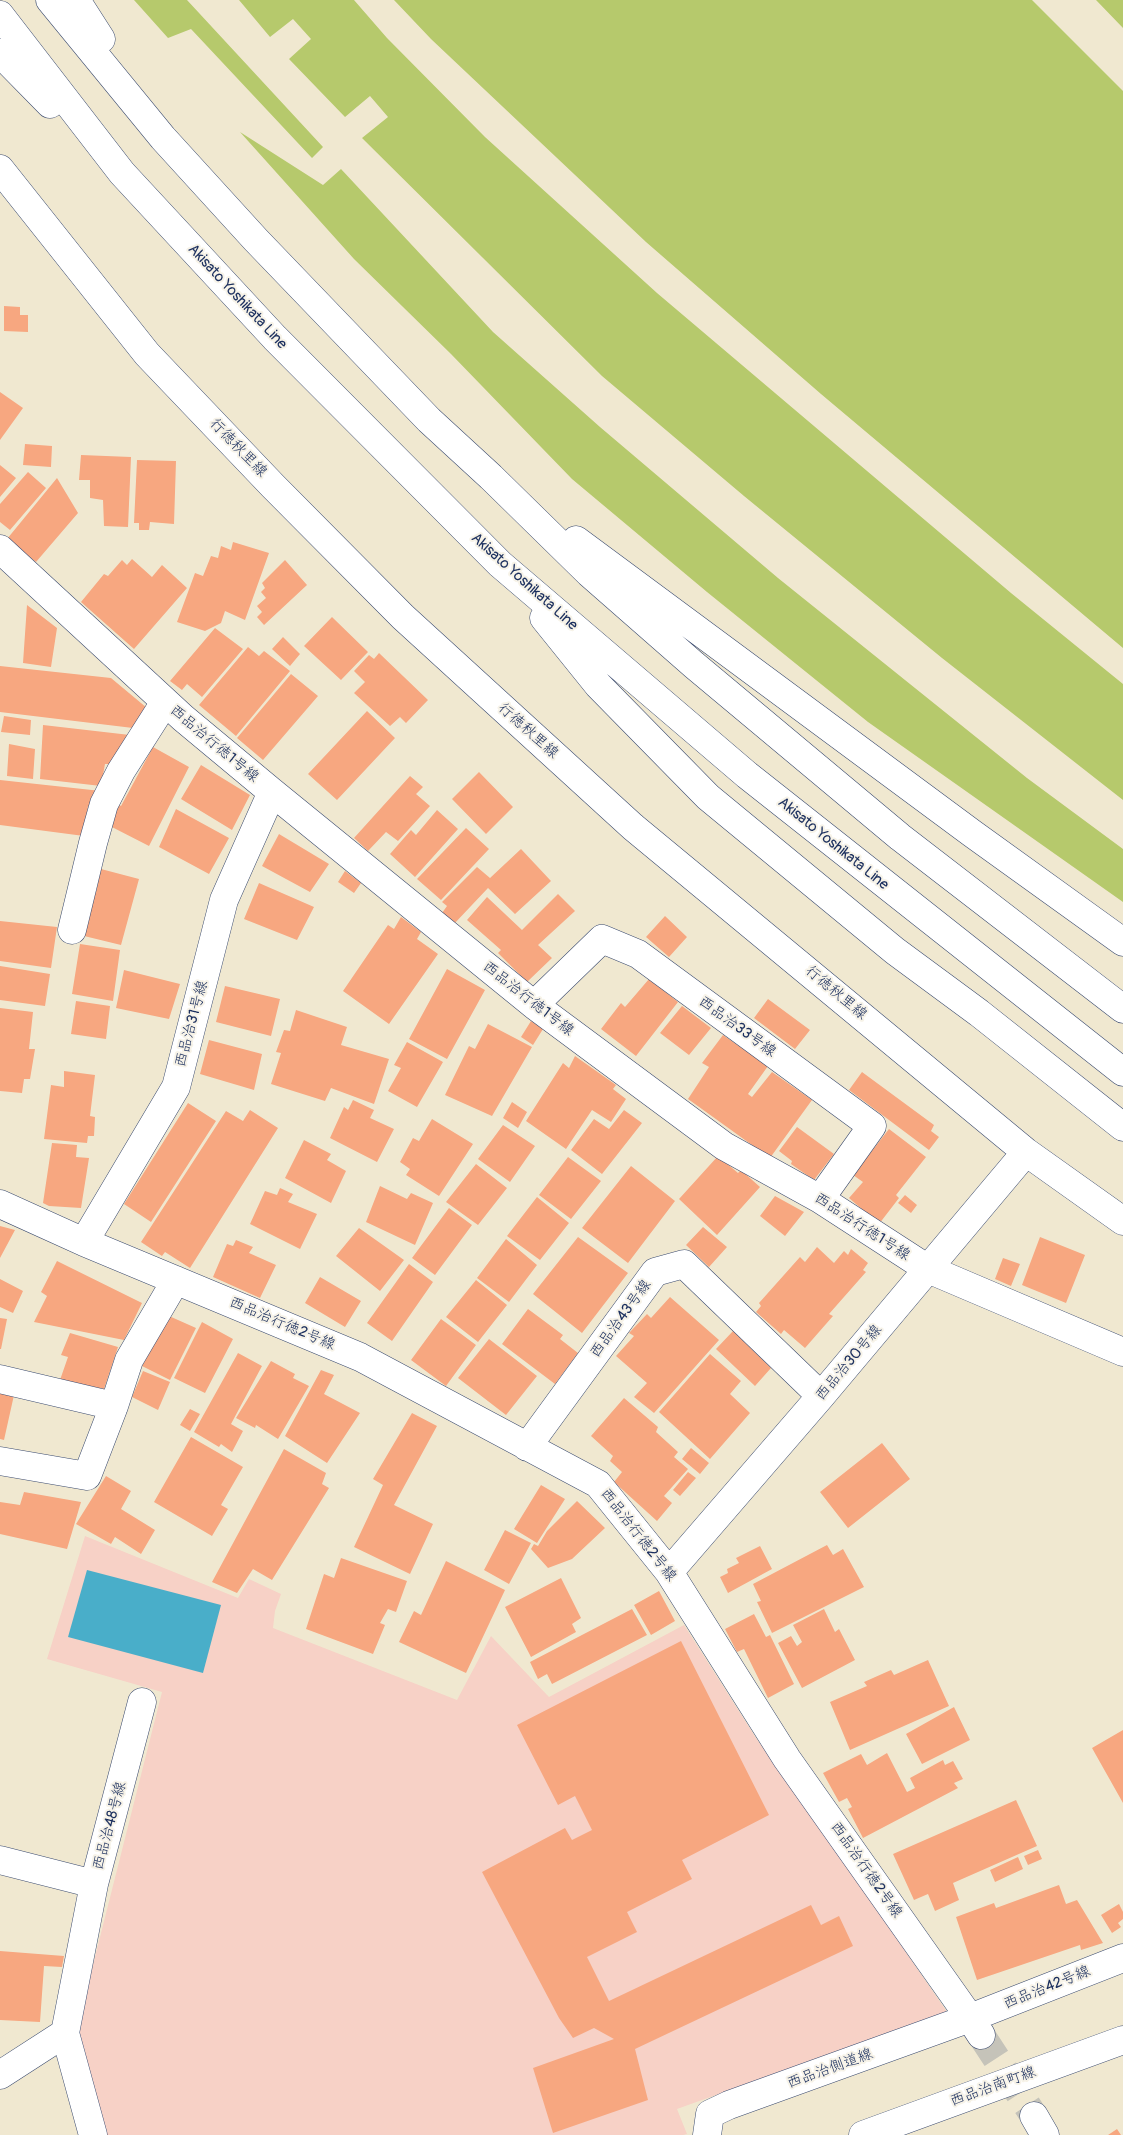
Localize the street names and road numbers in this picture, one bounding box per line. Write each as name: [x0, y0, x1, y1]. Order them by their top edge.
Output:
street label: Akisato Yoshikata Line: [184, 241, 290, 353]
street label: 行徳秋里線: [205, 415, 271, 481]
street label: Akisato Yoshikata Line: [467, 529, 581, 635]
street label: 行徳秋里線: [494, 699, 562, 763]
street label: 西品治行徳1号線: [166, 701, 262, 787]
street label: Akisato Yoshikata Line: [774, 794, 892, 894]
street label: 西品治行徳1号線: [479, 958, 577, 1040]
street label: 行徳秋里線: [801, 962, 871, 1024]
street label: 西品治31号線: [172, 979, 212, 1069]
street label: 西品治33号線: [695, 993, 779, 1061]
street label: 西品治行徳1号線: [811, 1189, 913, 1265]
street label: 西品治43号線: [587, 1276, 655, 1362]
street label: 西品治行徳2号線: [226, 1294, 338, 1354]
street label: 西品治30号線: [812, 1321, 886, 1405]
street label: 西品治行徳2号線: [596, 1485, 680, 1585]
street label: 西品治48号線: [89, 1780, 131, 1872]
street label: 西品治行徳2号線: [826, 1818, 906, 1922]
street label: 西品治42号線: [1001, 1962, 1093, 2014]
street label: 西品治側道線: [785, 2045, 875, 2093]
street label: 西品治南町線: [948, 2063, 1038, 2111]

